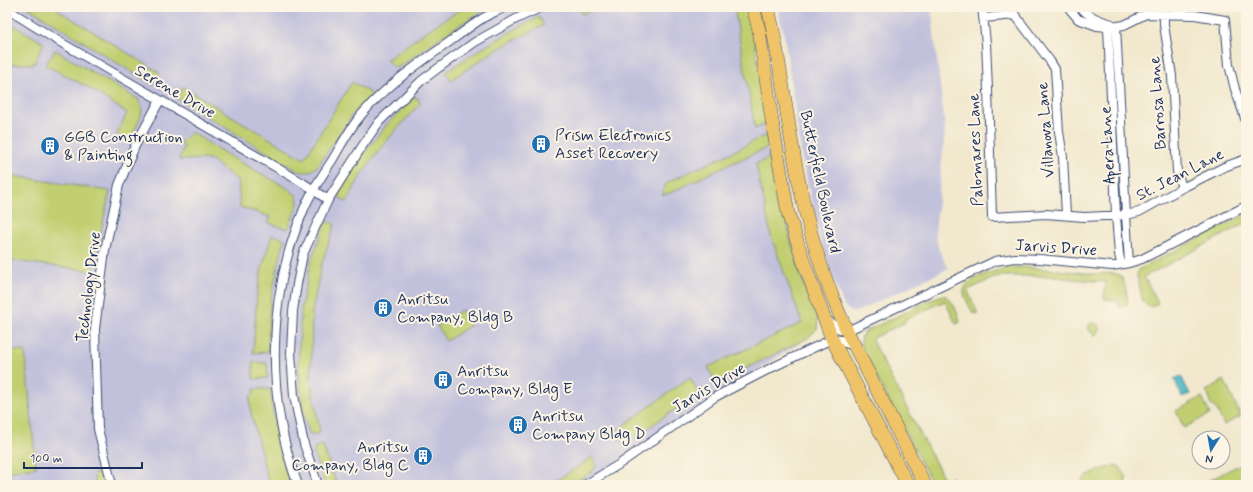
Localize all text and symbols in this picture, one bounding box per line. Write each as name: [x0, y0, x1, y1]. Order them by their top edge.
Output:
street label: Barrosa Lane: [1144, 55, 1172, 150]
street label: Serene Drive: [131, 60, 219, 124]
street label: Villanova Lane: [1032, 81, 1060, 179]
street label: Palomares Lane: [964, 93, 988, 207]
street label: Apera Lane: [1095, 105, 1122, 185]
street label: Butterfield Boulevard: [795, 109, 845, 255]
place label: Prism Electronics Asset Recovery: [555, 125, 671, 164]
place label: GGB Construction & Painting: [64, 127, 182, 167]
building icon: Prism Electronics Asset Recovery: [530, 133, 552, 155]
building icon: GGB Construction & Painting: [39, 135, 61, 157]
street label: St. Jean Lane: [1133, 144, 1228, 206]
street label: Technology Drive: [72, 231, 107, 344]
street label: Jarvis Drive: [1014, 235, 1098, 261]
place label: Anritsu Company, Bldg B: [397, 289, 513, 329]
building icon: Anritsu Company, Bldg B: [372, 297, 394, 319]
street label: Jarvis Drive: [668, 358, 750, 418]
place label: Anritsu Company, Bldg E: [457, 361, 572, 401]
building icon: Anritsu Company, Bldg E: [432, 369, 454, 391]
place label: Anritsu Company Bldg D: [532, 406, 646, 446]
building icon: Anritsu Company Bldg D: [507, 414, 529, 436]
north arrow: [1191, 430, 1231, 470]
place label: Anritsu Company, Bldg C: [292, 437, 409, 477]
scale bar: [24, 444, 142, 470]
building icon: Anritsu Company, Bldg C: [412, 445, 434, 467]
text: 100 m: [30, 451, 62, 467]
text: N: [1204, 451, 1214, 466]

